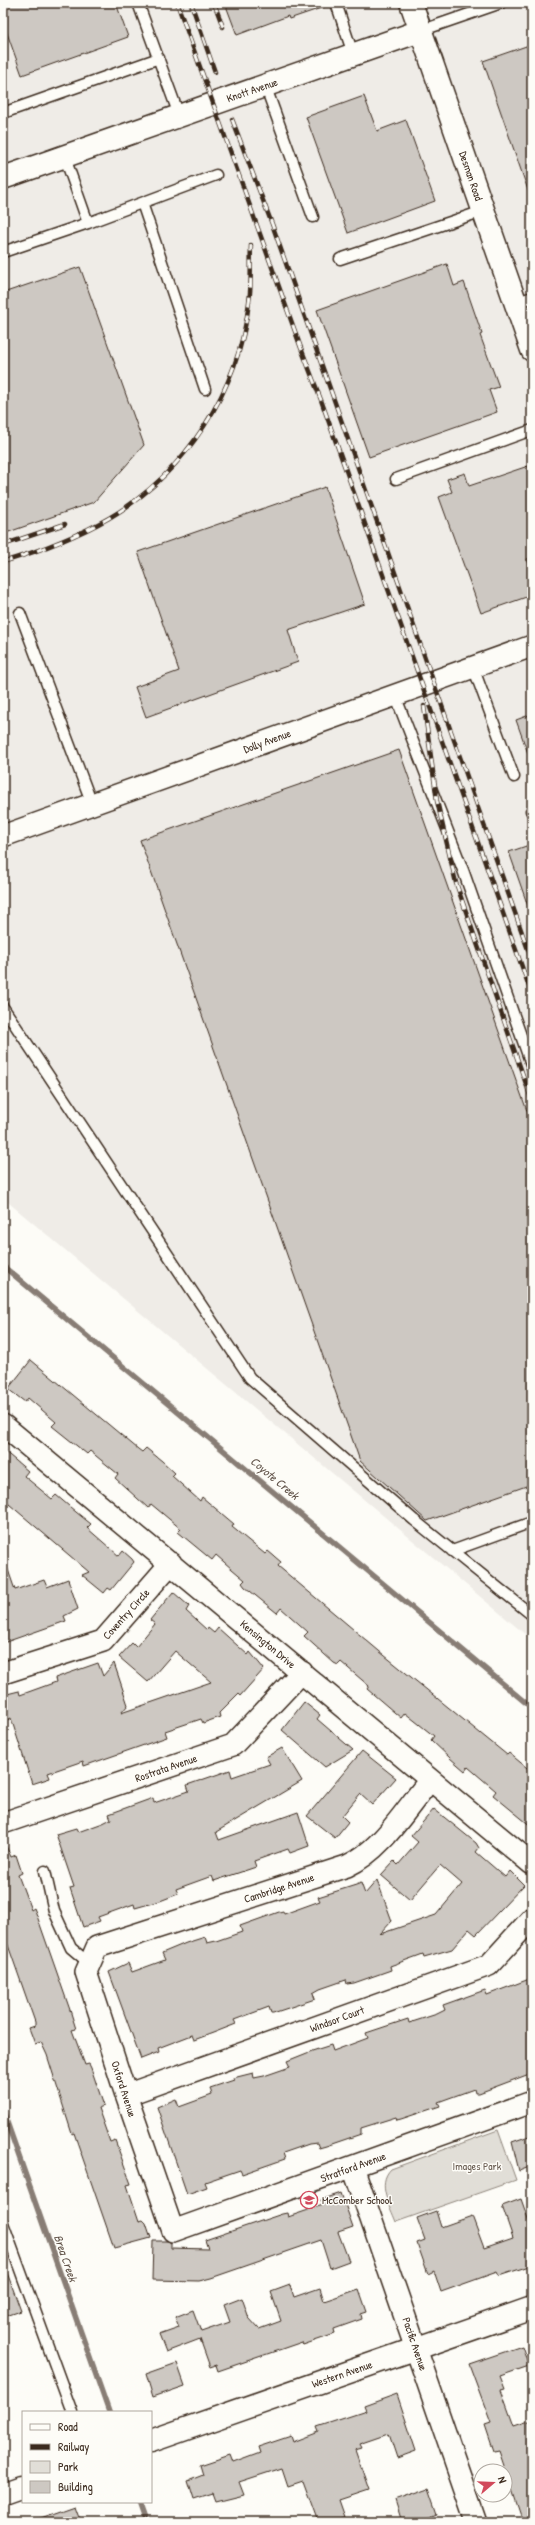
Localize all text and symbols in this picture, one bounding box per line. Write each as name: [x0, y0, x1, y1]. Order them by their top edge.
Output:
street label: Knott Avenue: [225, 75, 280, 105]
street label: Desman Road: [456, 150, 486, 203]
street label: Dolly Avenue: [241, 726, 293, 756]
water label: Coyote Creek: [247, 1453, 304, 1504]
street label: Coventry Circle: [99, 1585, 153, 1642]
street label: Kensington Drive: [237, 1617, 299, 1672]
street label: Rostrata Avenue: [133, 1751, 199, 1785]
street label: Cambridge Avenue: [242, 1870, 316, 1906]
street label: Windsor Court: [308, 2003, 366, 2035]
street label: Oxford Avenue: [108, 2059, 140, 2120]
street label: Stratford Avenue: [318, 2148, 388, 2185]
park label: Images Park: [453, 2159, 502, 2173]
school or university icon: McComber School: [299, 2190, 319, 2210]
place label: McComber School: [322, 2193, 392, 2207]
water label: Brea Creek: [50, 2232, 82, 2285]
street label: Pacific Avenue: [399, 2316, 431, 2373]
street label: Western Avenue: [310, 2357, 375, 2391]
legend: [22, 2411, 152, 2503]
text: Road: [58, 2418, 78, 2435]
text: Railway: [58, 2438, 89, 2455]
text: Park: [58, 2458, 78, 2475]
north arrow: [473, 2463, 513, 2503]
text: N: [495, 2475, 510, 2485]
text: Building: [58, 2478, 93, 2495]

